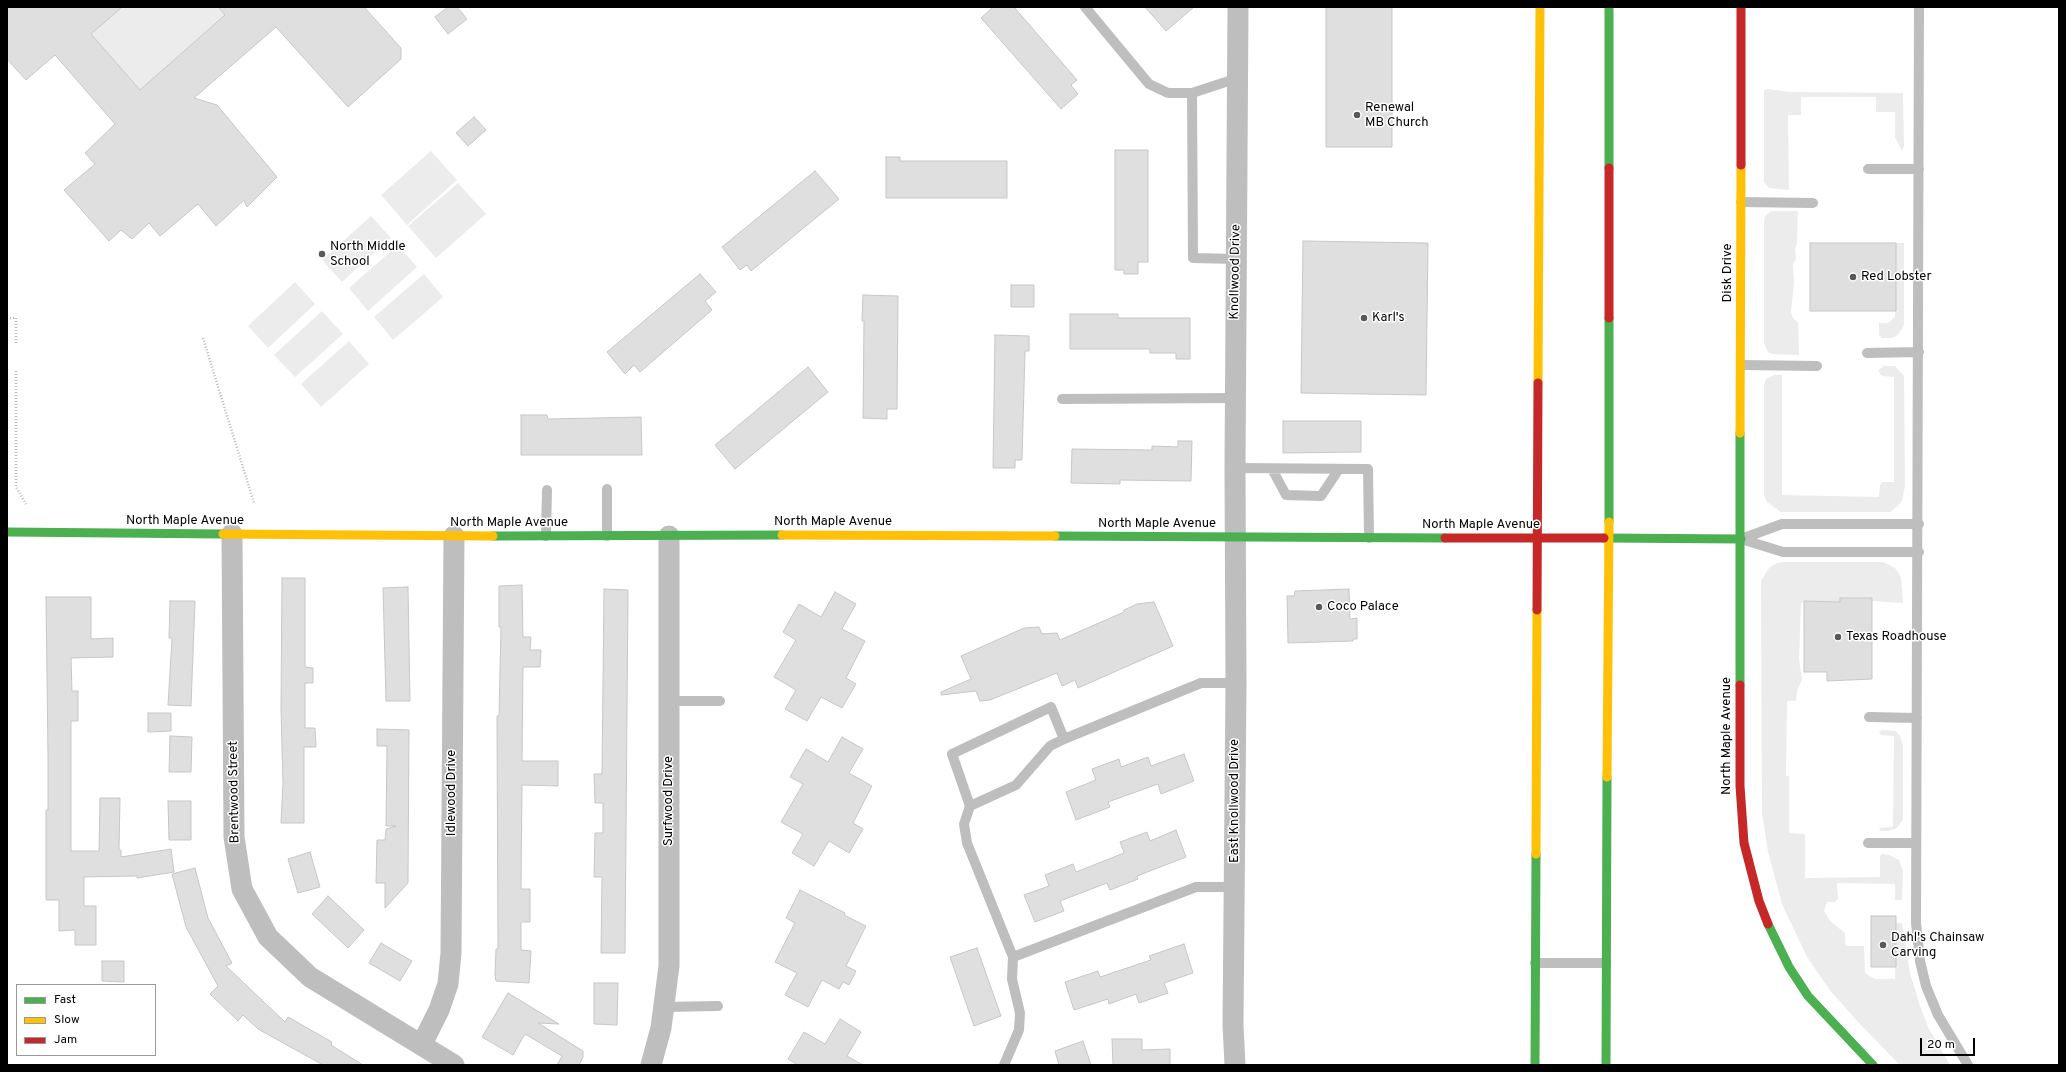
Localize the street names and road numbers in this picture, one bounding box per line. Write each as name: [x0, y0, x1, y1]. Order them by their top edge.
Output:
street label: Knollwood Drive: [1227, 224, 1245, 320]
street label: Disk Drive: [1720, 243, 1736, 303]
street label: North Maple Avenue: [126, 513, 244, 529]
street label: North Maple Avenue: [774, 514, 892, 530]
street label: North Maple Avenue: [450, 515, 568, 531]
street label: North Maple Avenue: [1098, 516, 1216, 532]
street label: North Maple Avenue: [1422, 517, 1540, 533]
street label: North Maple Avenue: [1719, 677, 1735, 795]
street label: East Knollwood Drive: [1227, 739, 1243, 863]
street label: Brentwood Street: [226, 741, 244, 843]
street label: Idlewood Drive: [444, 750, 460, 836]
street label: Surfwood Drive: [661, 756, 677, 846]

